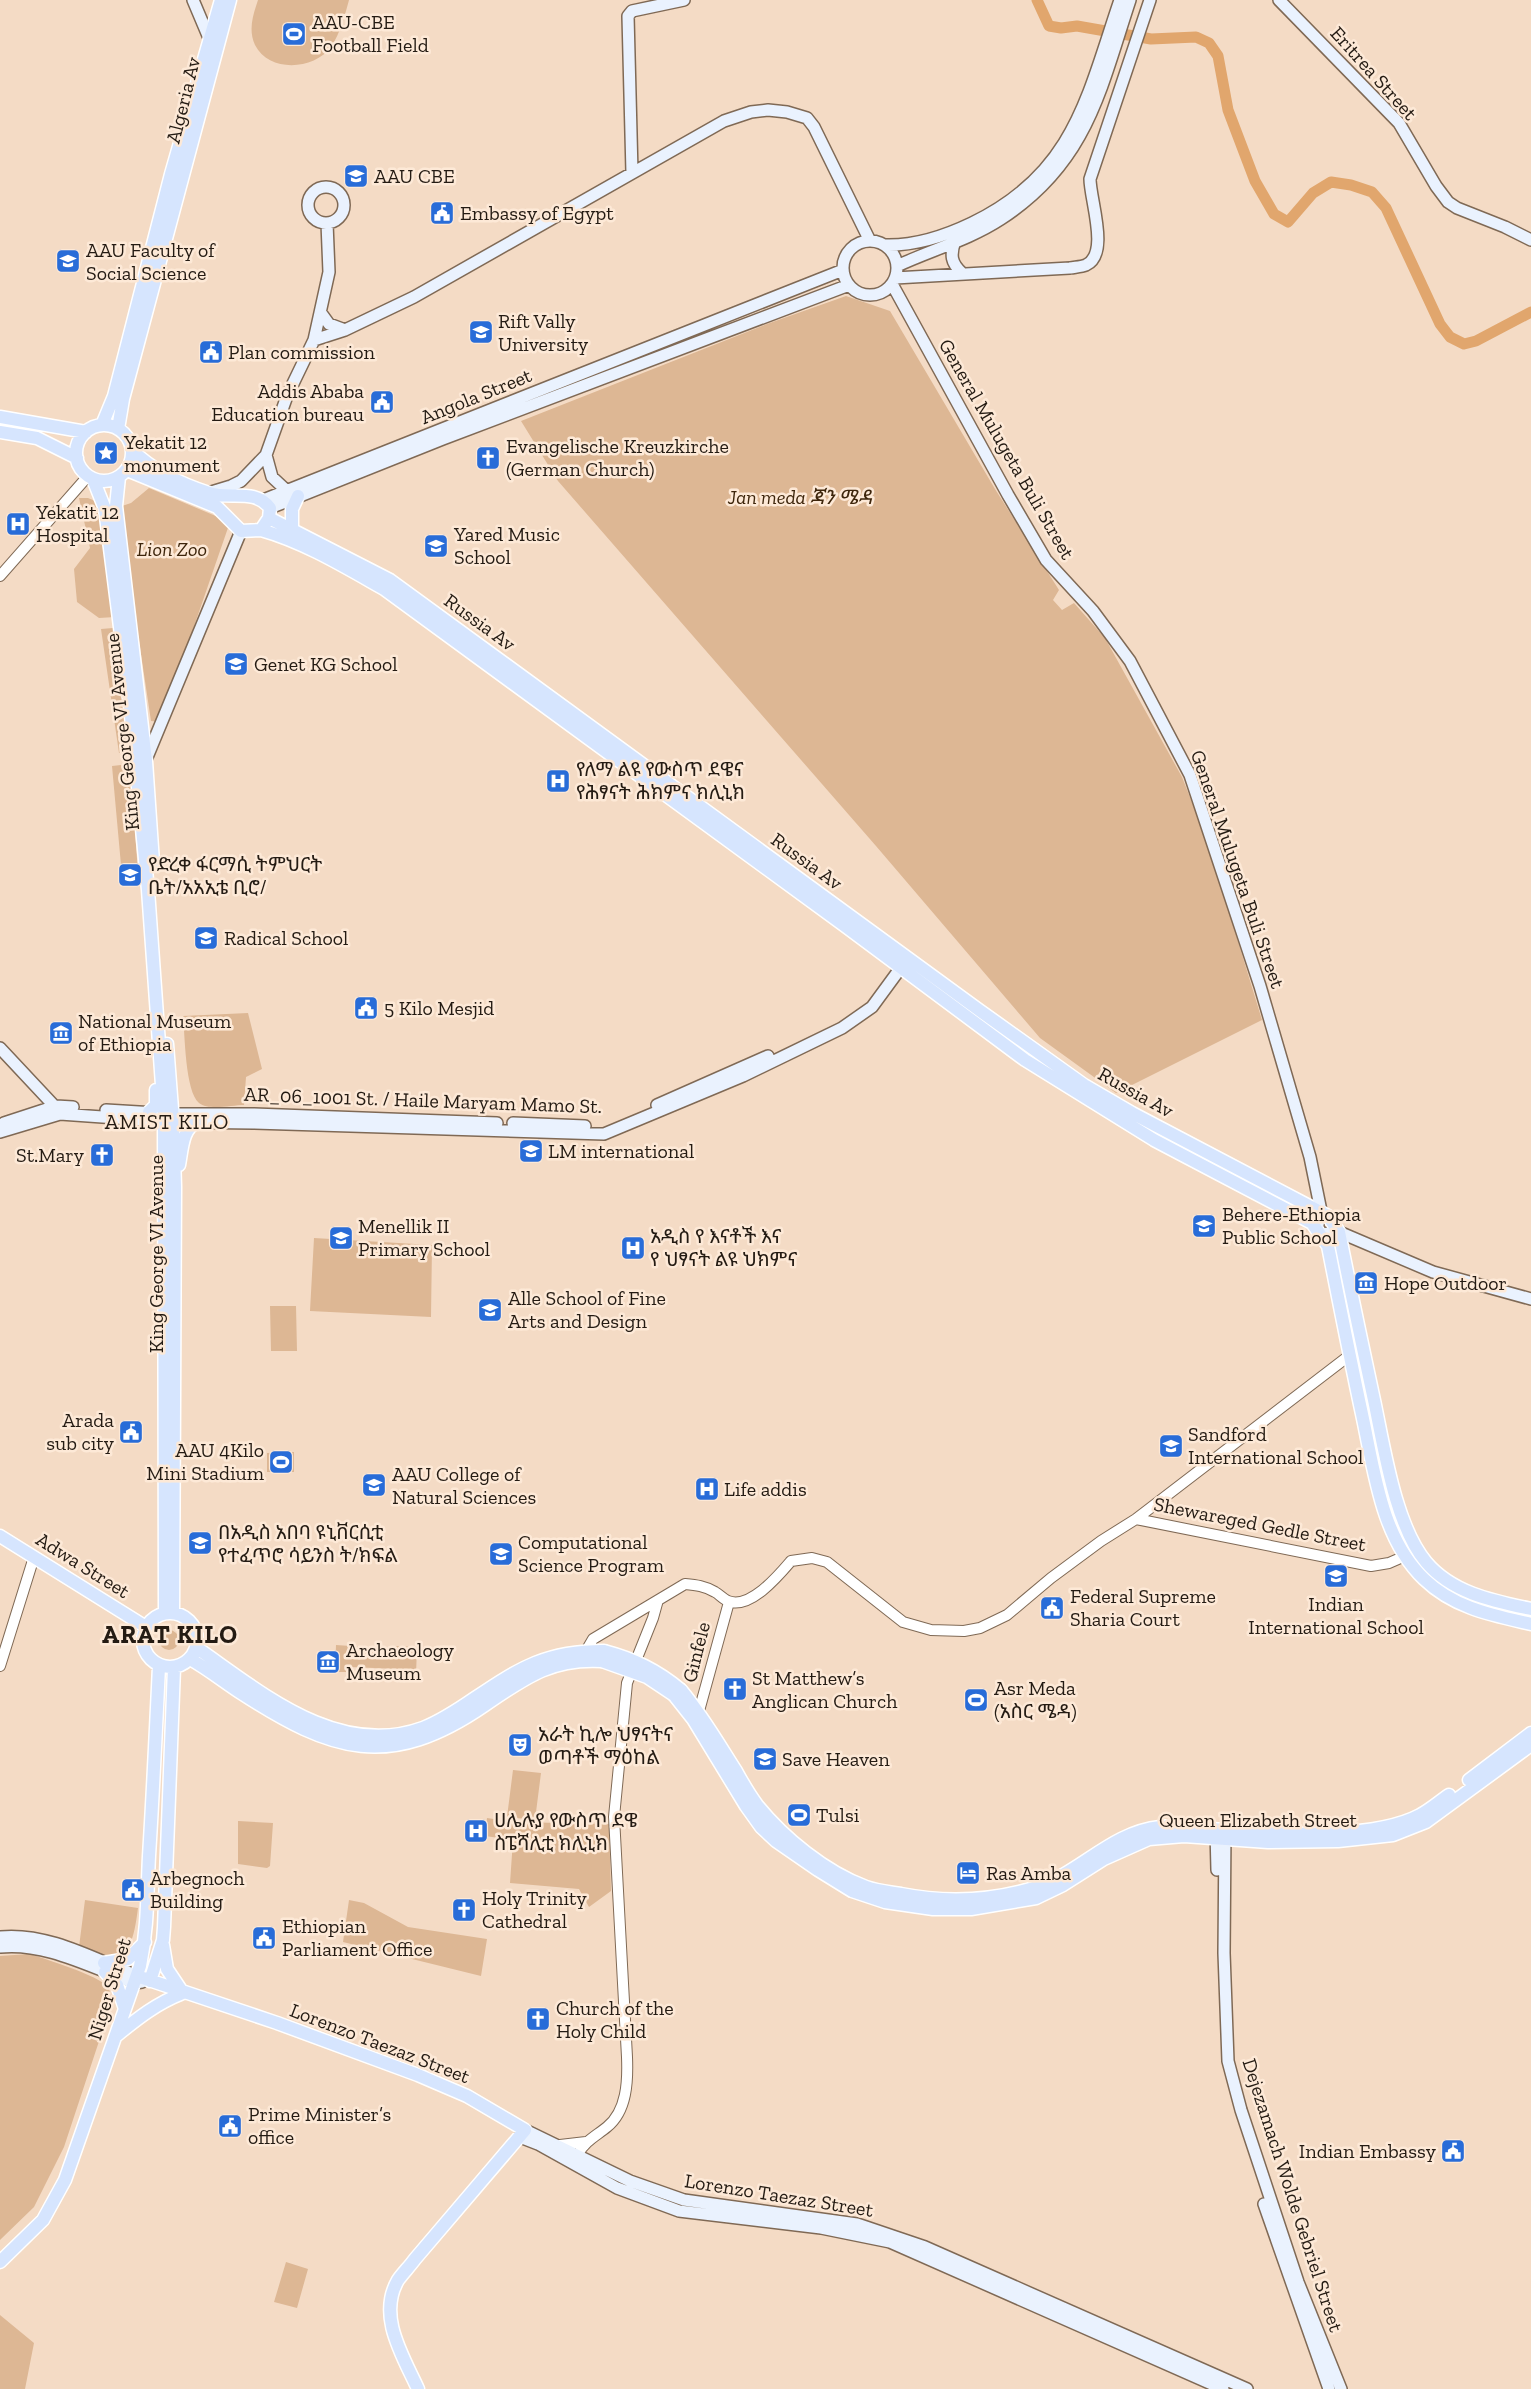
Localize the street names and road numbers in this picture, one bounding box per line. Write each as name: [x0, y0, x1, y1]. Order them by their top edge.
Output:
street label: Eritrea Street: [1326, 21, 1423, 125]
street label: Algeria Av: [161, 54, 205, 146]
street label: General Mulugeta Buli Street: [934, 335, 1080, 564]
street label: Angola Street: [417, 363, 536, 429]
street label: Russia Av: [440, 588, 520, 656]
street label: King George VI Avenue: [100, 632, 144, 832]
street label: General Mulugeta Buli Street: [1186, 747, 1290, 992]
street label: Russia Av: [767, 827, 847, 895]
street label: Russia Av: [1094, 1062, 1178, 1122]
street label: AR_06_1001 St. / Haile Maryam Mamo St.: [244, 1082, 602, 1118]
street label: King George VI Avenue: [144, 1155, 168, 1353]
street label: Shewareged Gedle Street: [1152, 1492, 1369, 1556]
street label: Adwa Street: [32, 1527, 135, 1604]
street label: Ginfele: [677, 1619, 715, 1685]
street label: Queen Elizabeth Street: [1159, 1808, 1358, 1832]
street label: Niger Street: [82, 1934, 136, 2043]
street label: Lorenzo Taezaz Street: [287, 1998, 474, 2089]
street label: Dejezamach Wolde Gebriel Street: [1237, 2055, 1349, 2335]
street label: Lorenzo Taezaz Street: [683, 2168, 876, 2222]

